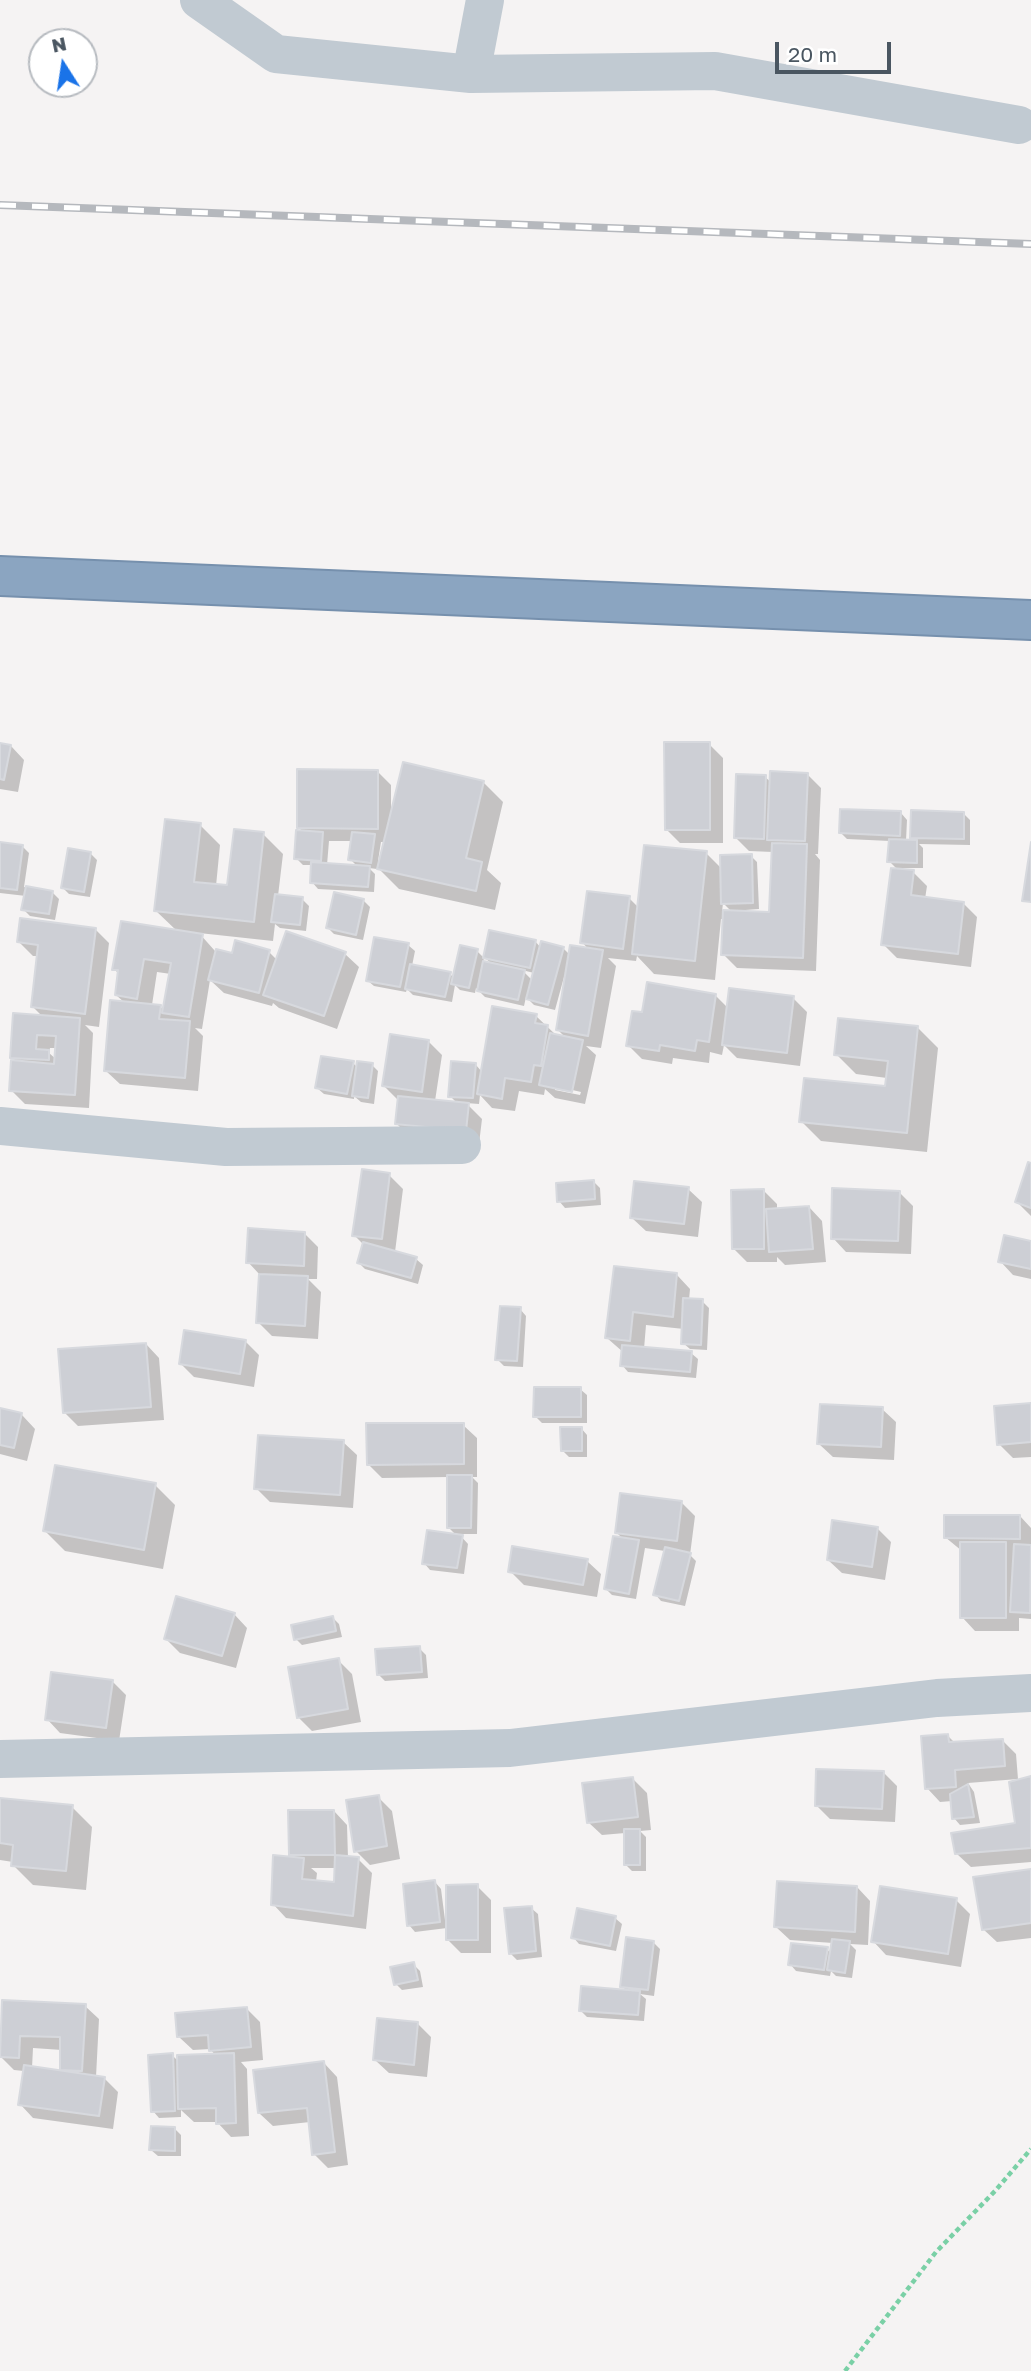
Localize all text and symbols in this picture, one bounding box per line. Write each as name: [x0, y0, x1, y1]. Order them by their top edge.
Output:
north arrow: [28, 28, 98, 98]
scale bar: [779, 28, 894, 72]
text: N: [49, 31, 68, 57]
text: 20 m: [788, 41, 837, 67]

